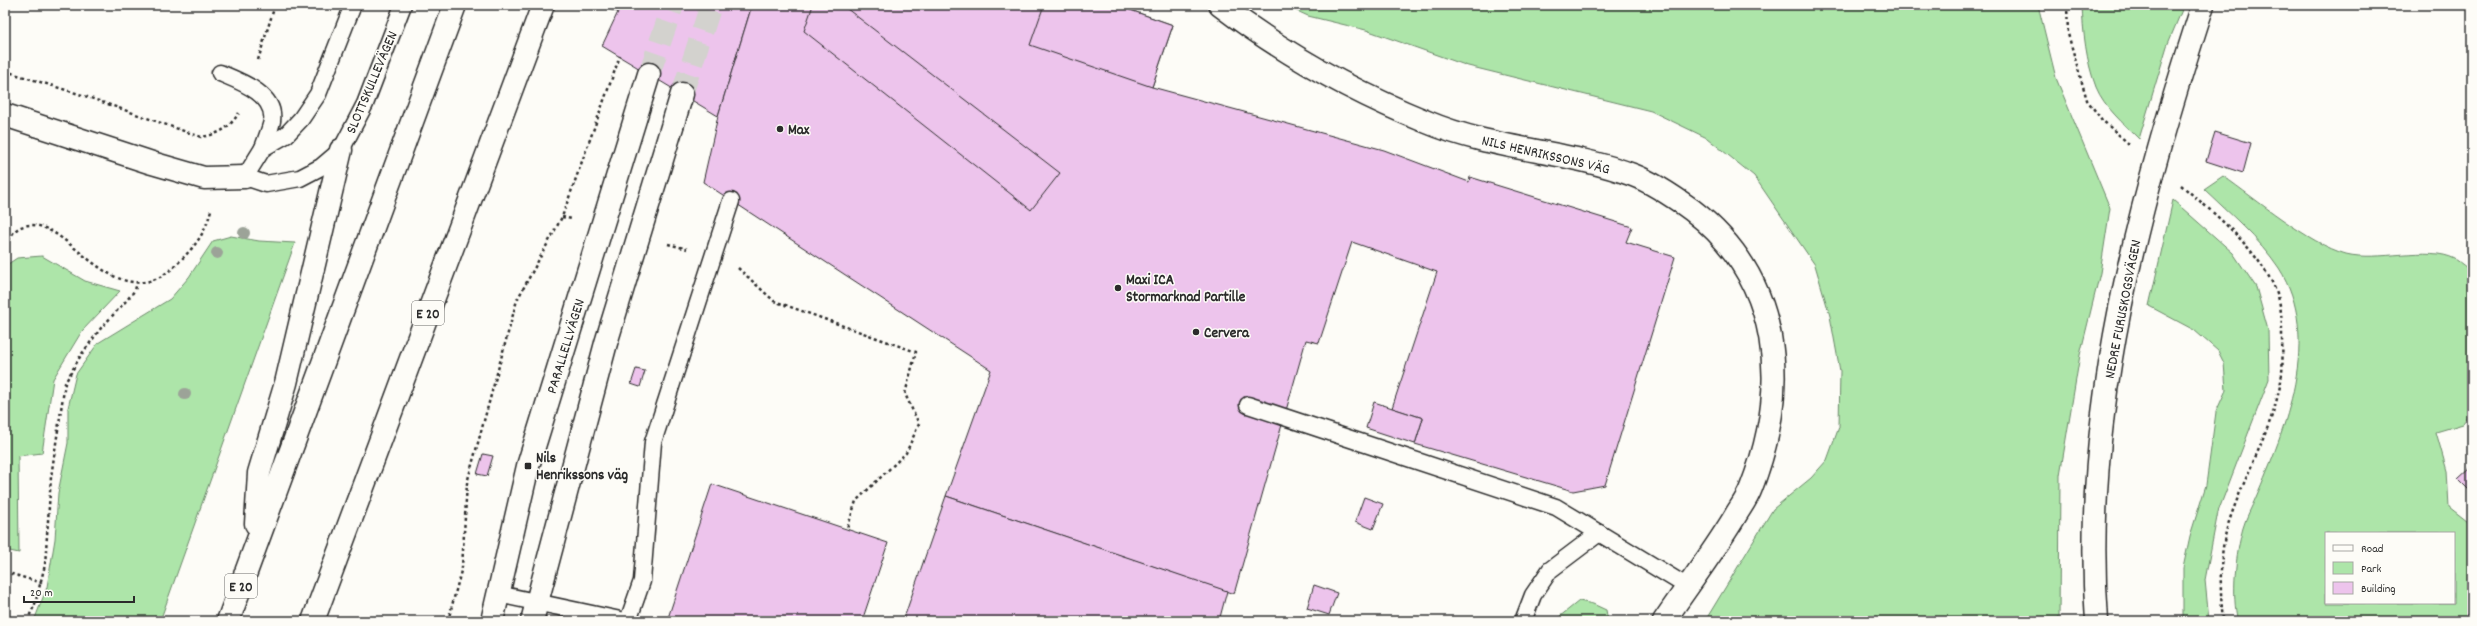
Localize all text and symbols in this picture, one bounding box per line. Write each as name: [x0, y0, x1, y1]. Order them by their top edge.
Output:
street label: SLOTTSKULLEVÄGEN: [341, 28, 404, 138]
place label: Max: [788, 120, 810, 142]
marker: Max: [775, 124, 785, 134]
street label: NILS HENRIKSSONS VÄG: [1479, 131, 1612, 181]
street label: NEDRE FURUSKOGSVÄGEN: [2100, 238, 2148, 381]
place label: Maxi ICA Stormarknad Partille: [1126, 270, 1246, 309]
marker: Maxi ICA Stormarknad Partille: [1113, 283, 1123, 293]
street label: PARALLELLVÄGEN: [542, 296, 592, 397]
road number: E 20: [412, 301, 444, 325]
place label: Cervera: [1204, 323, 1250, 345]
marker: Cervera: [1191, 327, 1201, 337]
place label: Nils Henrikssons väg: [536, 448, 628, 487]
marker: Nils Henrikssons väg: [523, 461, 533, 471]
legend: [2325, 532, 2455, 604]
text: Road: [2361, 541, 2383, 558]
text: Park: [2361, 561, 2382, 578]
road number: E 20: [225, 574, 257, 598]
scale bar: [24, 578, 134, 604]
text: Building: [2361, 581, 2396, 598]
text: 20 m: [30, 585, 53, 602]

